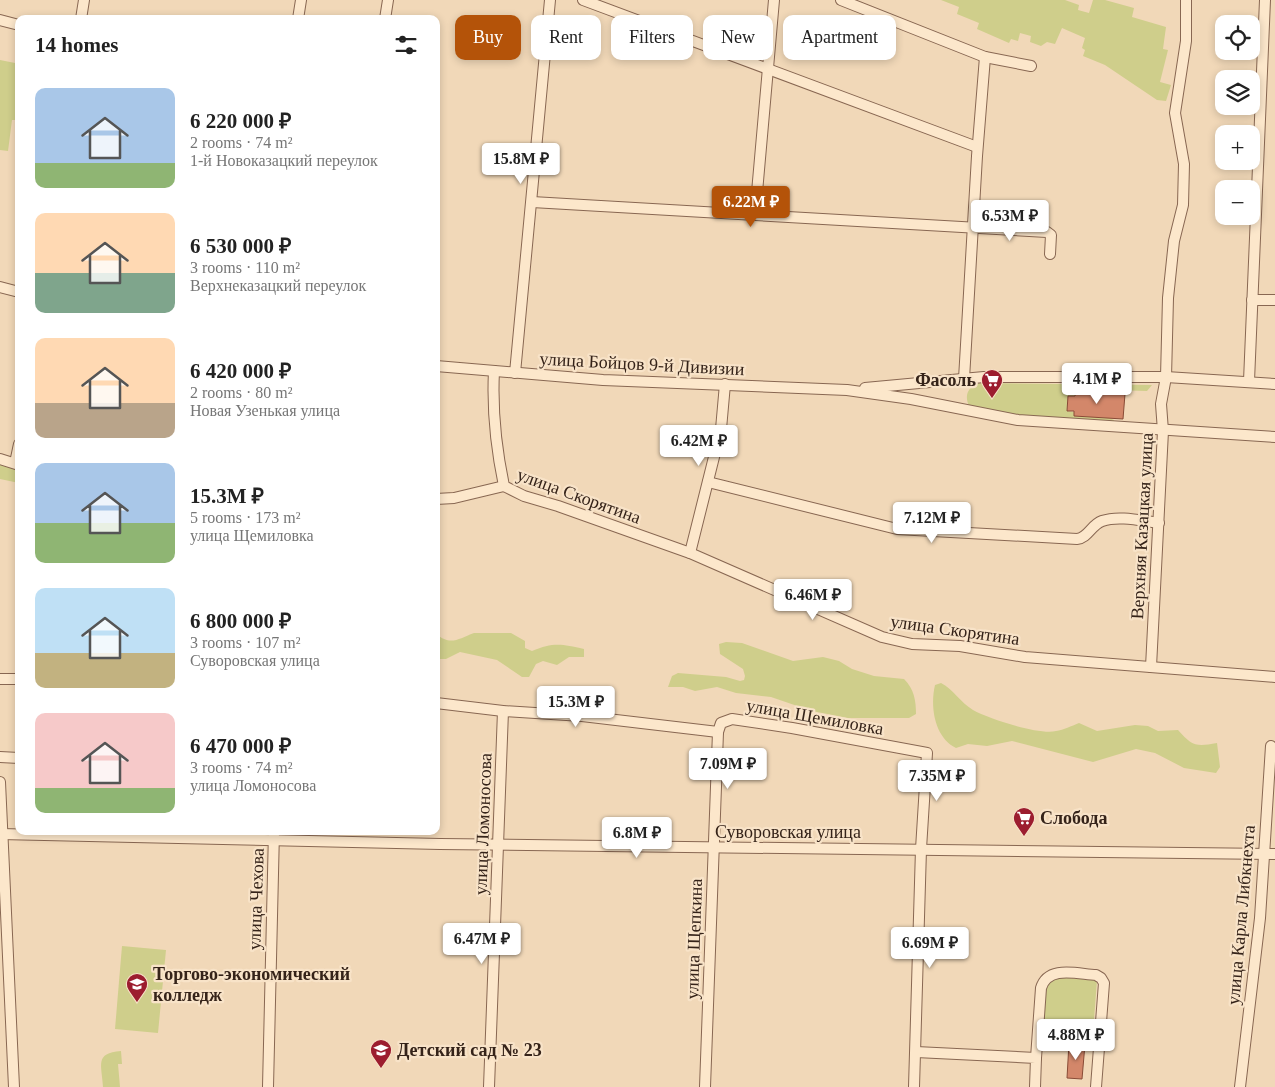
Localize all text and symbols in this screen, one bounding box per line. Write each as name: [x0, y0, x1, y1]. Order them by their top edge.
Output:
chip: Buy: [455, 15, 521, 60]
chip: Rent: [531, 15, 601, 60]
chip: Filters: [611, 15, 693, 60]
chip: New: [703, 15, 773, 60]
chip: Apartment: [783, 15, 896, 60]
map controls: [1215, 15, 1260, 225]
button: locate: [1215, 15, 1260, 60]
icon: filters: [392, 31, 420, 59]
text: 14 homes: [35, 33, 118, 57]
button: layers: [1215, 70, 1260, 115]
icon: home: [75, 108, 135, 168]
text: 6 220 000 ₽: [190, 109, 291, 133]
button: +: [1215, 125, 1260, 170]
text: 2 rooms · 74 m²: [190, 134, 293, 151]
pin: 15.8M ₽: [475, 142, 567, 185]
text: 15.8M ₽: [493, 150, 549, 167]
text: 1-й Новоказацкий переулок: [190, 152, 378, 169]
button: −: [1215, 180, 1260, 225]
pin: 6.22M ₽: [705, 186, 797, 228]
text: 6.22M ₽: [723, 193, 779, 210]
pin: 6.53M ₽: [964, 200, 1056, 242]
text: 6.53M ₽: [982, 207, 1038, 224]
icon: home: [75, 233, 135, 293]
text: 6 530 000 ₽: [190, 234, 291, 258]
text: 3 rooms · 110 m²: [190, 259, 300, 276]
text: Верхнеказацкий переулок: [190, 277, 366, 294]
street label: улица Бойцов 9-й Дивизии: [539, 349, 745, 379]
icon: home: [75, 358, 135, 418]
text: 6 420 000 ₽: [190, 359, 291, 383]
pin: 4.1M ₽: [1056, 362, 1138, 405]
supermarket icon: Фасоль: [980, 368, 1004, 399]
place label: Фасоль: [915, 370, 976, 390]
text: 4.1M ₽: [1073, 370, 1121, 387]
text: 2 rooms · 80 m²: [190, 384, 293, 401]
text: Новая Узенькая улица: [190, 402, 340, 419]
pin: 6.42M ₽: [653, 424, 745, 467]
text: 6.42M ₽: [671, 432, 727, 449]
street label: Верхняя Казацкая улица: [1127, 432, 1157, 620]
street label: улица Скорятина: [514, 464, 644, 528]
icon: home: [75, 483, 135, 543]
text: 15.3M ₽: [190, 484, 264, 508]
pin: 7.12M ₽: [886, 502, 978, 544]
text: 5 rooms · 173 m²: [190, 509, 301, 526]
text: 7.12M ₽: [904, 509, 960, 526]
text: улица Щемиловка: [190, 527, 314, 544]
pin: 6.46M ₽: [767, 578, 859, 621]
text: 6.46M ₽: [785, 586, 841, 603]
icon: home: [75, 608, 135, 668]
text: 6 800 000 ₽: [190, 609, 291, 633]
street label: улица Скорятина: [889, 611, 1021, 649]
text: 3 rooms · 107 m²: [190, 634, 301, 651]
text: Суворовская улица: [190, 652, 320, 669]
pin: 15.3M ₽: [530, 686, 622, 728]
text: 15.3M ₽: [548, 693, 604, 710]
street label: улица Щемиловка: [745, 695, 885, 739]
icon: home: [75, 733, 135, 793]
text: 6 470 000 ₽: [190, 734, 291, 758]
pin: 7.09M ₽: [682, 748, 774, 790]
street label: улица Ломоносова: [471, 753, 495, 895]
text: 7.09M ₽: [700, 755, 756, 772]
text: 3 rooms · 74 m²: [190, 759, 293, 776]
pin: 7.35M ₽: [891, 760, 983, 802]
text: 7.35M ₽: [909, 767, 965, 784]
text: улица Ломоносова: [190, 777, 316, 794]
supermarket icon: Слобода: [1012, 806, 1036, 837]
place label: Слобода: [1040, 808, 1107, 828]
pin: 6.8M ₽: [596, 816, 678, 859]
street label: Суворовская улица: [715, 822, 861, 842]
text: 6.8M ₽: [613, 824, 661, 841]
street label: улица Карла Либкнехта: [1223, 824, 1259, 1006]
street label: улица Чехова: [244, 848, 268, 950]
street label: улица Щепкина: [682, 878, 706, 1000]
pin: 6.47M ₽: [436, 922, 528, 965]
pin: 6.69M ₽: [884, 926, 976, 969]
text: 6.47M ₽: [454, 930, 510, 947]
text: 6.69M ₽: [902, 934, 958, 951]
place label: Торгово-экономический колледж: [153, 964, 350, 1005]
school or university icon: Торгово-экономический колледж: [125, 972, 149, 1003]
pin: 4.88M ₽: [1030, 1018, 1122, 1061]
text: 4.88M ₽: [1048, 1026, 1104, 1043]
school or university icon: Детский сад № 23: [369, 1038, 393, 1069]
place label: Детский сад № 23: [397, 1040, 542, 1060]

